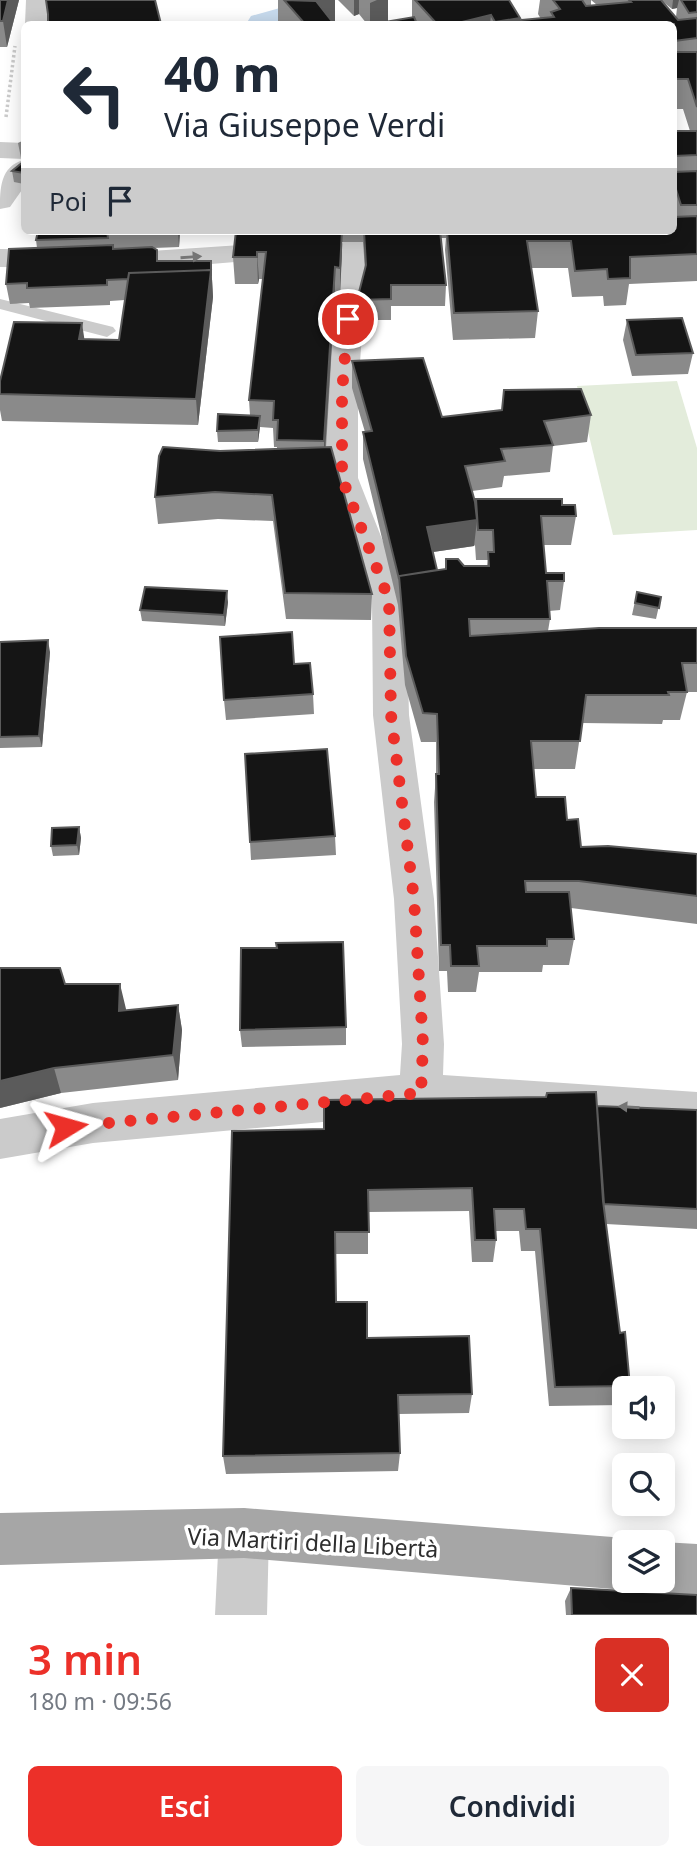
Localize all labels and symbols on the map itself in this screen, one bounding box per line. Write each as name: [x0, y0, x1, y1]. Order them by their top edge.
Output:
one-way arrow: [180, 251, 202, 262]
pin: [318, 289, 378, 349]
position arrow: [29, 1090, 103, 1164]
one-way arrow: [618, 1101, 640, 1112]
street label: Via Martiri della Libertà: [187, 1519, 439, 1565]

